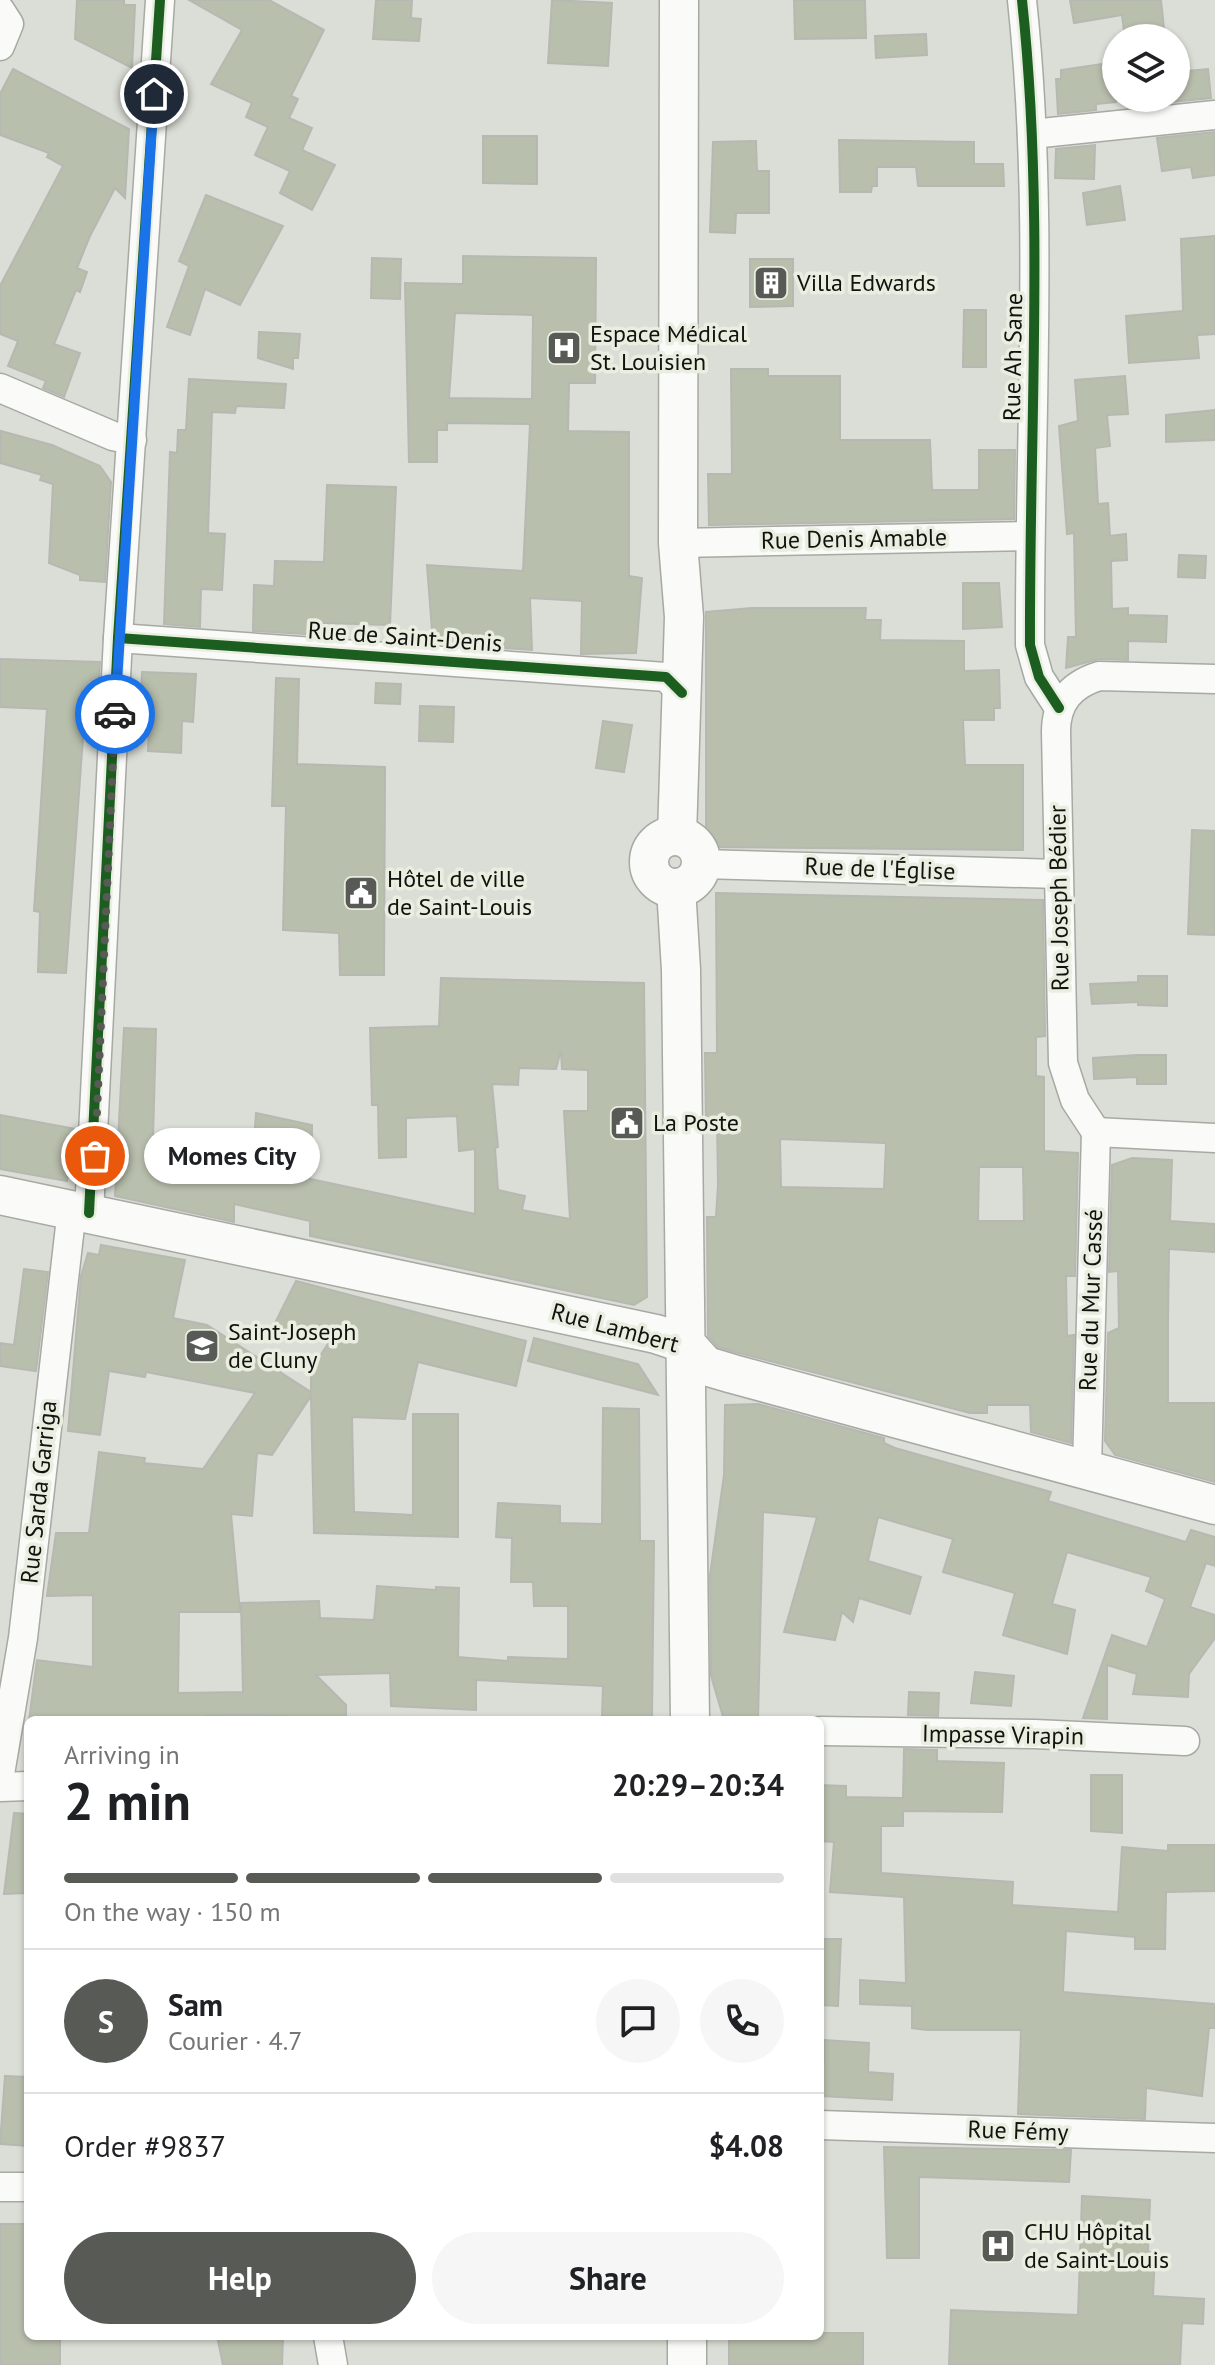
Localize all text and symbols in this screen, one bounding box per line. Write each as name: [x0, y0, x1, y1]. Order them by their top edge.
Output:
map controls: [1102, 24, 1190, 112]
button: layers: [1102, 24, 1190, 112]
pin: [120, 60, 188, 128]
icon: home: [132, 72, 176, 116]
building icon: Villa Edwards: [752, 264, 790, 302]
place label: Villa Edwards: [796, 267, 936, 298]
street label: Rue Ah Sane: [996, 293, 1029, 421]
place label: Espace Médical St. Louisien: [590, 318, 747, 377]
hospital icon: Espace Médical St. Louisien: [545, 329, 583, 367]
street label: Rue Denis Amable: [761, 521, 947, 556]
street label: Rue de Saint-Denis: [307, 614, 503, 659]
courier: [75, 674, 155, 754]
icon: car: [93, 692, 137, 736]
street label: Rue Joseph Bédier: [1041, 805, 1076, 991]
street label: Rue de l'Église: [804, 850, 956, 887]
place label: Hôtel de ville de Saint-Louis: [387, 863, 532, 922]
public building icon: Hôtel de ville de Saint-Louis: [342, 874, 380, 912]
public building icon: La Poste: [608, 1104, 646, 1142]
place label: La Poste: [653, 1107, 739, 1138]
pin: [61, 1122, 129, 1190]
callout: Momes City: [143, 1128, 319, 1184]
icon: bag: [73, 1134, 117, 1178]
text: Momes City: [168, 1139, 296, 1172]
street label: Rue du Mur Cassé: [1072, 1209, 1109, 1391]
street label: Rue Lambert: [548, 1296, 682, 1359]
place label: Saint-Joseph de Cluny: [228, 1316, 356, 1375]
school or university icon: Saint-Joseph de Cluny: [183, 1327, 221, 1365]
street label: Rue Sarda Garriga: [13, 1399, 64, 1585]
street label: Impasse Virapin: [922, 1718, 1084, 1751]
text: Arriving in: [64, 1738, 180, 1771]
text: 20:29–20:34: [612, 1765, 784, 1804]
text: 2 min: [64, 1767, 191, 1834]
text: On the way · 150 m: [64, 1895, 281, 1928]
button: chat: [596, 1979, 680, 2063]
button: phone: [700, 1979, 784, 2063]
text: Sam: [168, 1985, 223, 2024]
text: S: [98, 2002, 114, 2041]
text: Courier · 4.7: [168, 2024, 302, 2057]
street label: Rue Fémy: [967, 2113, 1069, 2148]
text: Order #9837: [64, 2126, 226, 2165]
text: $4.08: [709, 2126, 784, 2165]
place label: CHU Hôpital de Saint-Louis: [1024, 2216, 1169, 2275]
hospital icon: CHU Hôpital de Saint-Louis: [979, 2227, 1017, 2265]
button: Help: [64, 2232, 416, 2324]
button: Share: [432, 2232, 784, 2324]

